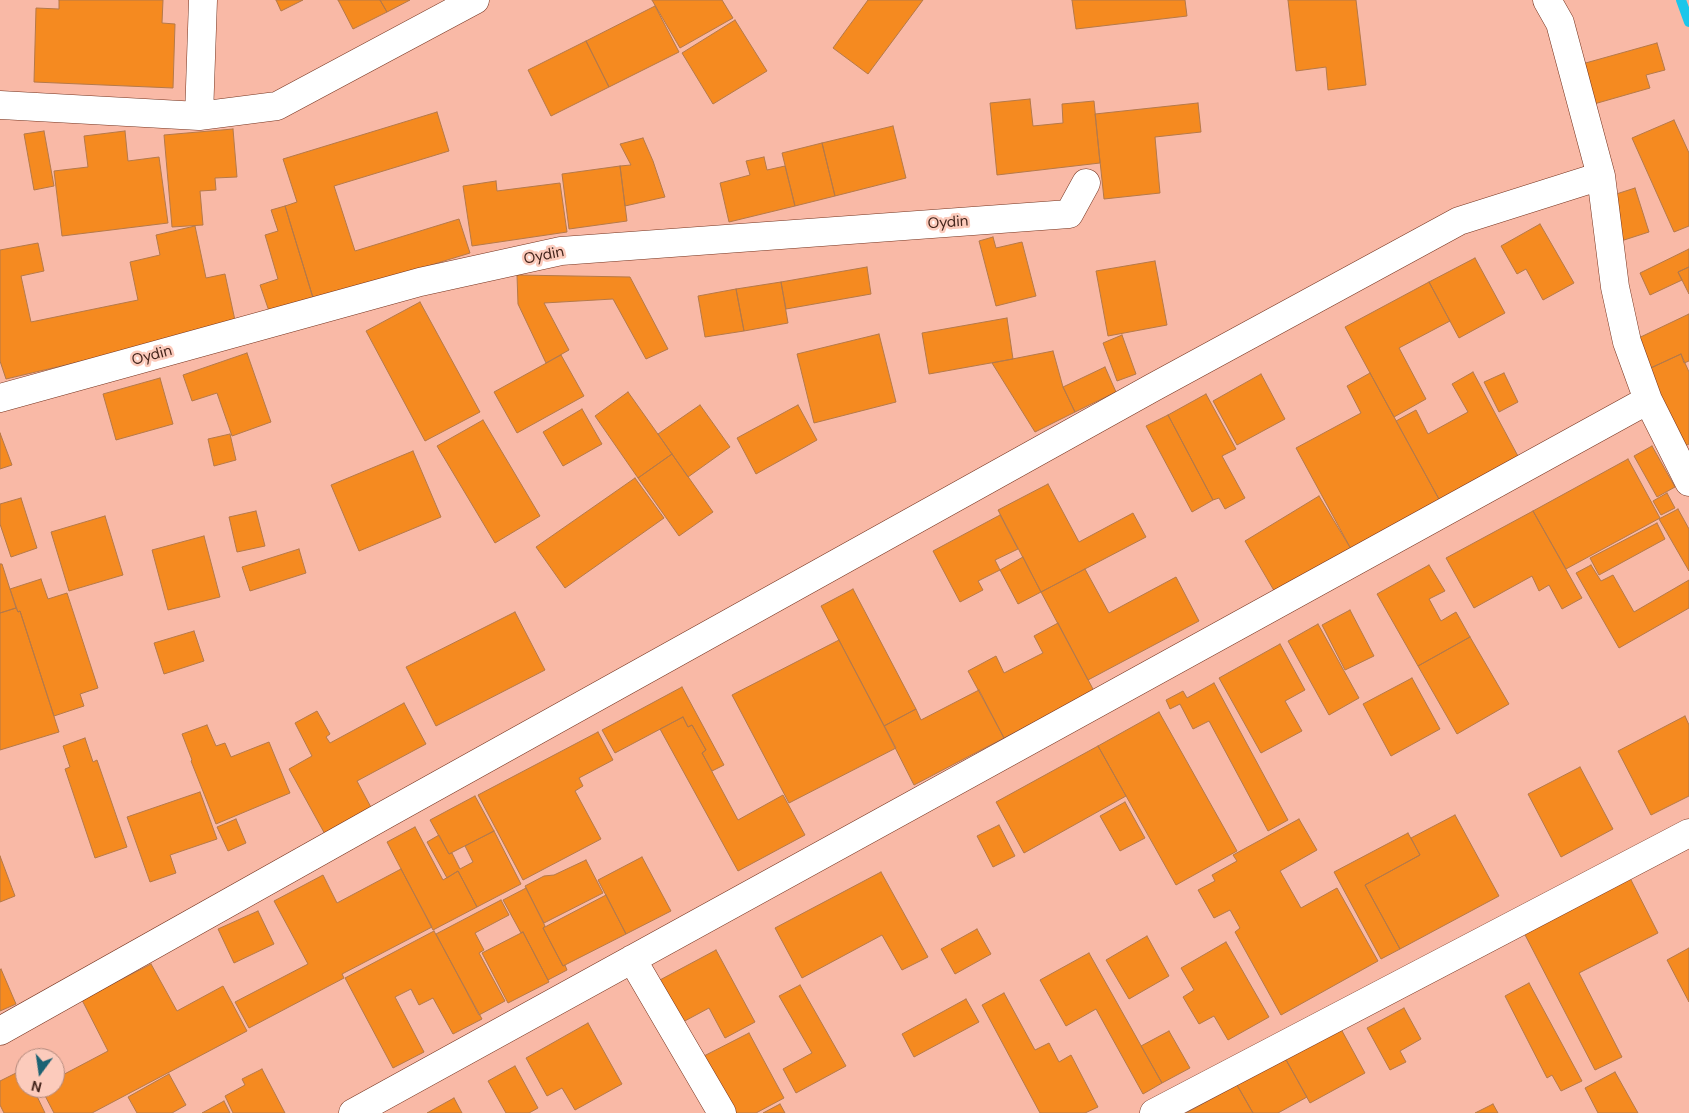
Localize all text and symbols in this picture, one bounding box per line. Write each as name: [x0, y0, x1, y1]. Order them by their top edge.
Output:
street label: Oydin: [927, 213, 969, 233]
street label: Oydin: [522, 243, 566, 269]
street label: Oydin: [130, 342, 174, 370]
north arrow: [15, 1048, 65, 1098]
text: N: [29, 1077, 44, 1097]

